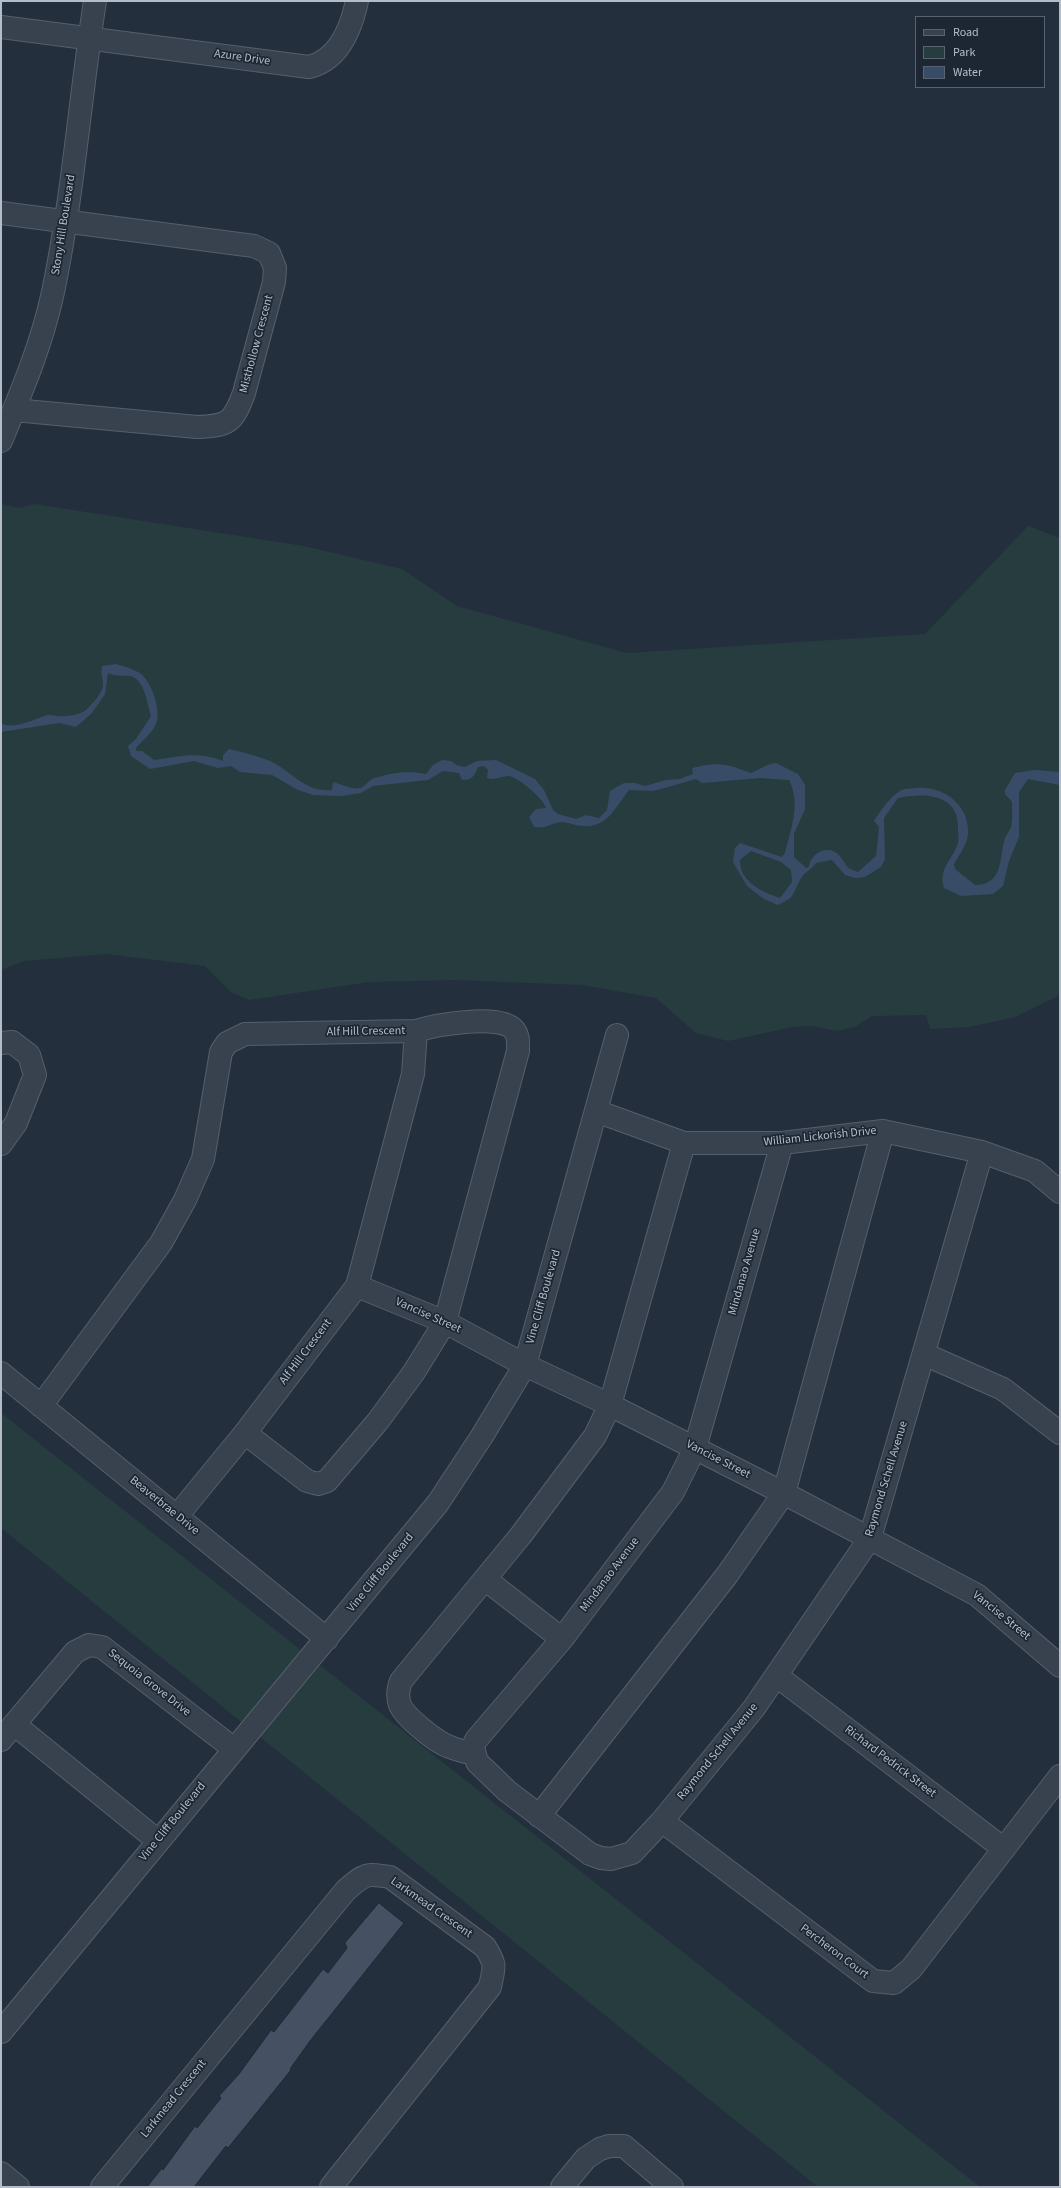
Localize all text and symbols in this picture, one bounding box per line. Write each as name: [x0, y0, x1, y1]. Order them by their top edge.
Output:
legend: [915, 16, 1045, 88]
text: Road: [953, 24, 979, 41]
text: Park: [953, 44, 975, 61]
street label: Azure Drive: [213, 47, 271, 69]
text: Water: [953, 64, 982, 81]
street label: Stony Hill Boulevard: [49, 174, 79, 276]
street label: Misthollow Crescent: [237, 293, 277, 395]
street label: Alf Hill Crescent: [327, 1024, 405, 1040]
street label: William Lickorish Drive: [763, 1124, 877, 1150]
street label: Mindanao Avenue: [726, 1227, 764, 1317]
street label: Vine Cliff Boulevard: [524, 1248, 564, 1346]
street label: Vancise Street: [393, 1295, 463, 1337]
street label: Alf Hill Crescent: [277, 1316, 335, 1388]
street label: Raymond Schell Avenue: [863, 1419, 911, 1539]
street label: Vancise Street: [683, 1438, 753, 1482]
street label: Beaverbrae Drive: [126, 1474, 202, 1538]
street label: Vine Cliff Boulevard: [345, 1531, 417, 1615]
street label: Mindanao Avenue: [577, 1535, 643, 1615]
street label: Vancise Street: [969, 1588, 1033, 1644]
street label: Sequoia Grove Drive: [105, 1646, 193, 1720]
street label: Raymond Schell Avenue: [675, 1701, 761, 1803]
street label: Richard Pedrick Street: [841, 1723, 939, 1801]
street label: Vine Cliff Boulevard: [137, 1780, 209, 1864]
street label: Larkmead Crescent: [387, 1874, 475, 1942]
street label: Percheron Court: [797, 1922, 871, 1982]
street label: Larkmead Crescent: [138, 2057, 210, 2141]

